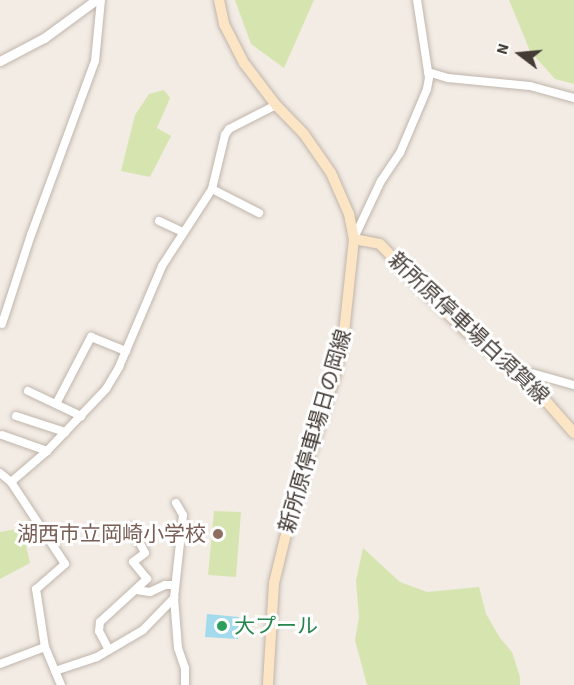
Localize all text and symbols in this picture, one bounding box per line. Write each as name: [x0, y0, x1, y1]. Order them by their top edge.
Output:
north arrow: [490, 24, 550, 84]
text: N: [491, 41, 515, 57]
street label: 新所原停車場白須賀線: [384, 247, 554, 409]
street label: 新所原停車場日の岡線: [274, 327, 356, 535]
place label: 湖西市立岡崎小学校: [17, 521, 206, 547]
marker: 湖西市立岡崎小学校: [211, 527, 225, 541]
place label: 大プール: [234, 613, 318, 639]
marker: 大プール: [215, 619, 229, 633]

